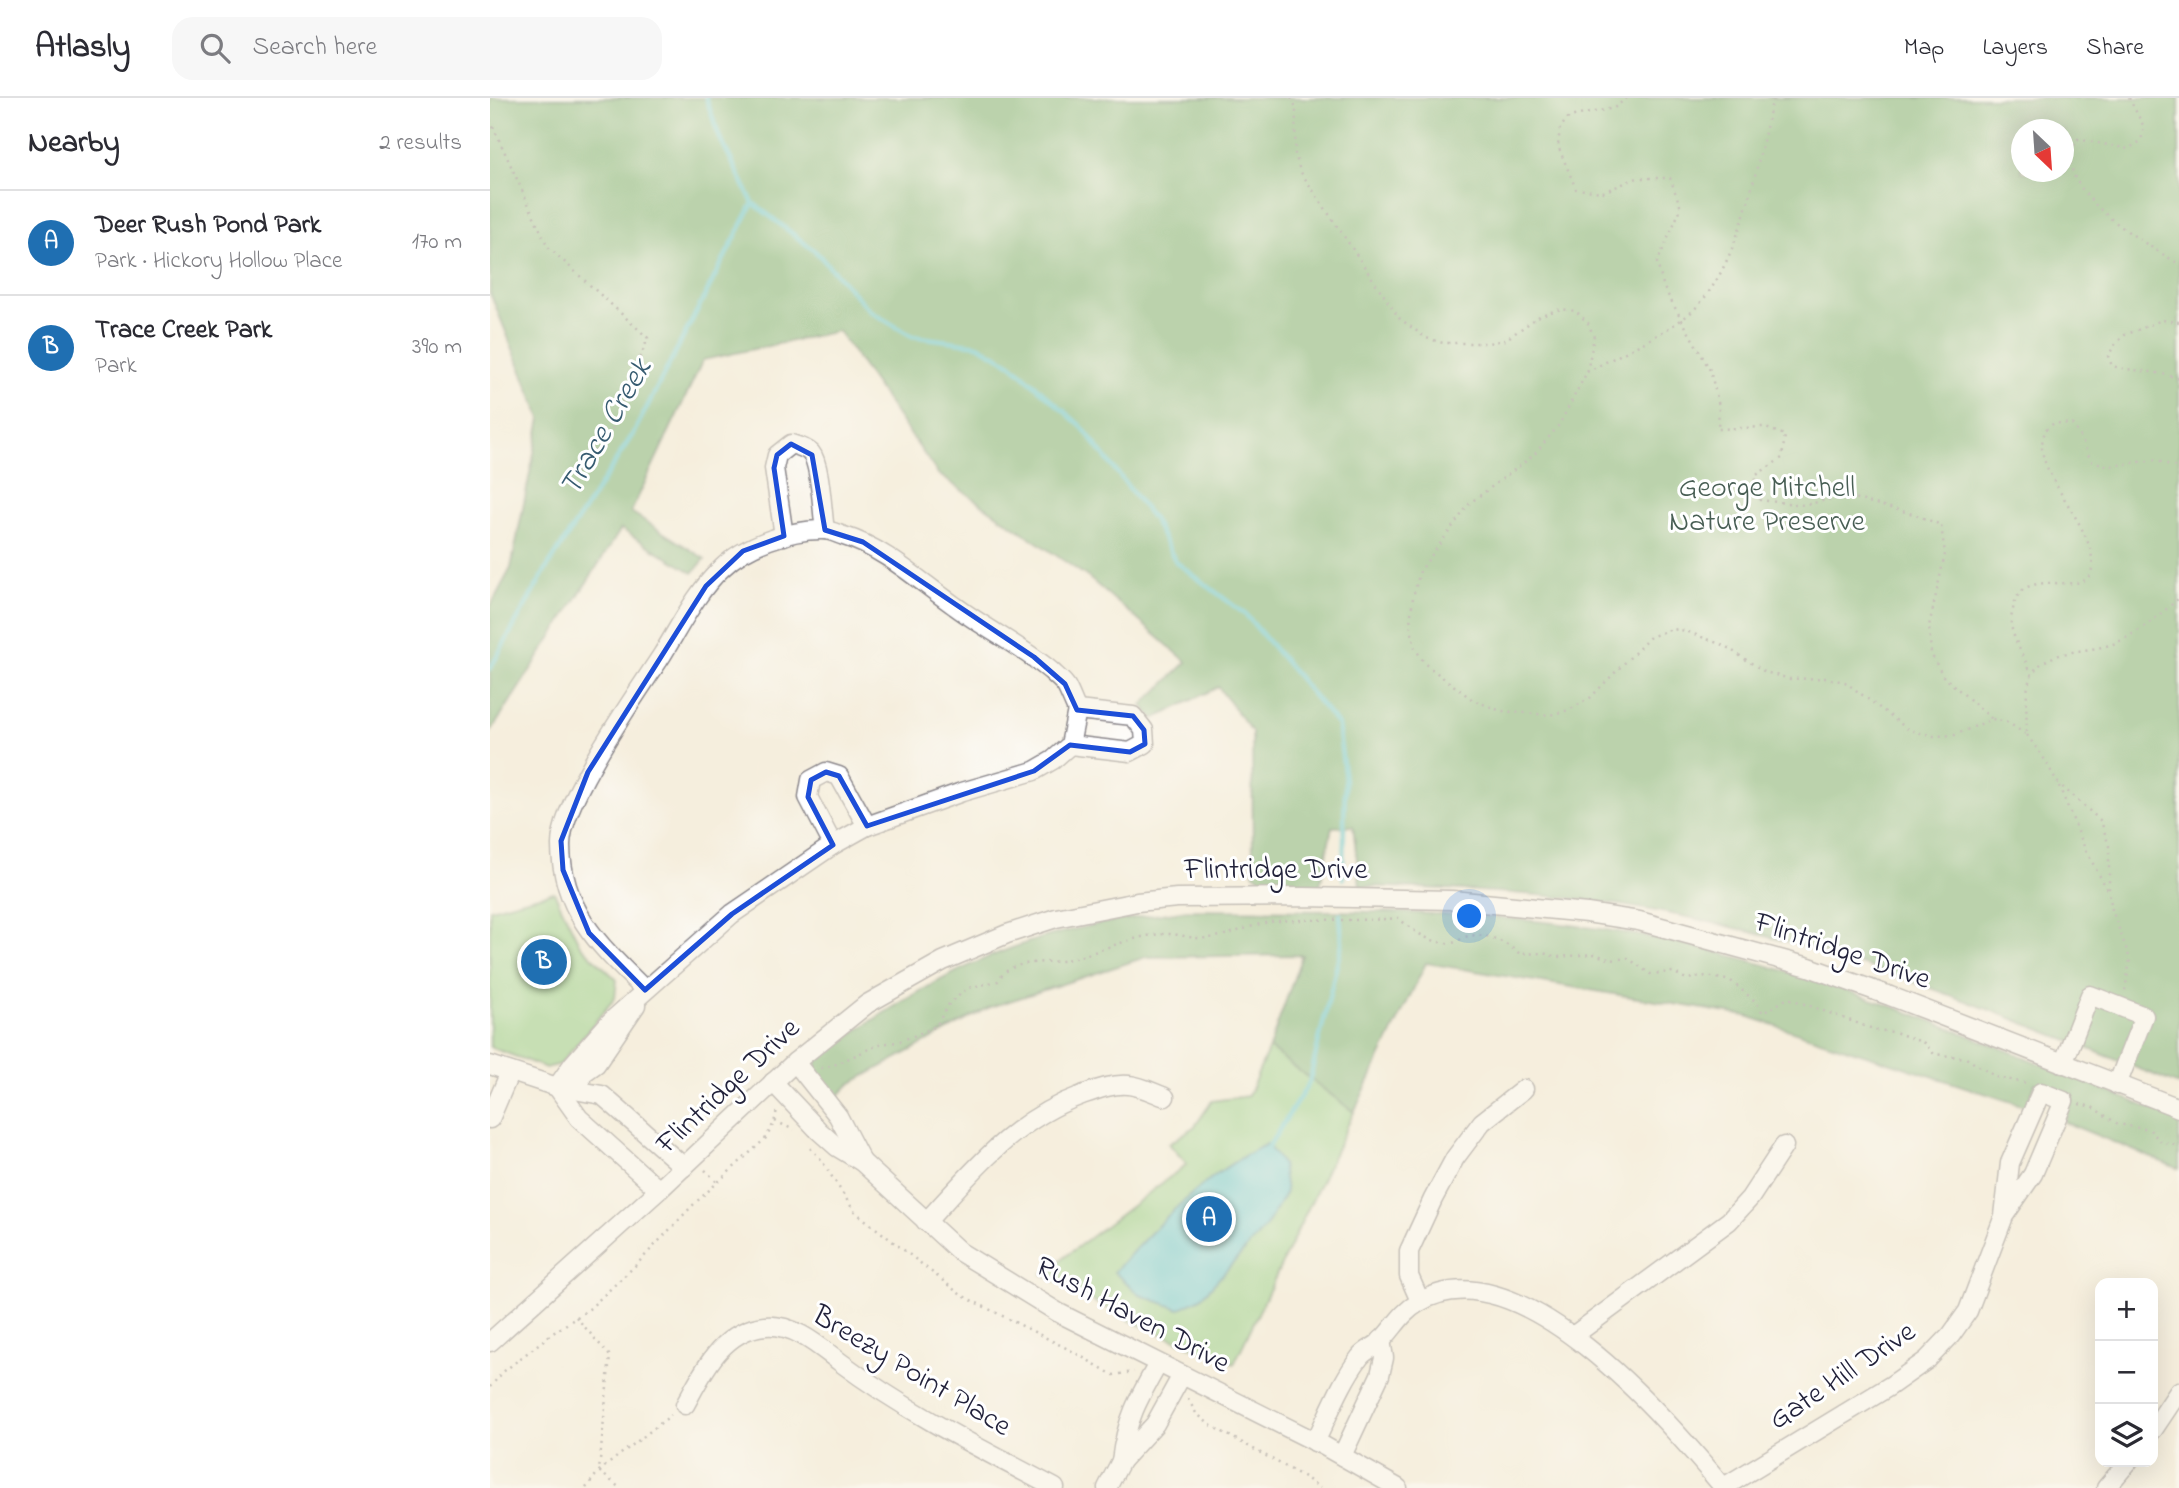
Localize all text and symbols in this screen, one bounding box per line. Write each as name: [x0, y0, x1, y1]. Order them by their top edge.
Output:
search box: [172, 17, 662, 80]
text: Atlasly: [35, 24, 130, 72]
icon: search: [196, 29, 234, 67]
text: Search here: [252, 29, 377, 67]
text: Map: [1904, 31, 1944, 66]
text: Layers: [1982, 31, 2048, 66]
text: Share: [2086, 31, 2144, 66]
north arrow: [2011, 119, 2074, 182]
text: Nearby: [28, 122, 120, 166]
text: 2 results: [379, 127, 462, 160]
text: Deer Rush Pond Park: [95, 207, 321, 245]
text: A: [44, 226, 58, 259]
text: 170 m: [412, 226, 462, 259]
text: Park · Hickory Hollow Place: [95, 245, 342, 278]
text: Trace Creek Park: [95, 312, 272, 350]
text: B: [43, 331, 59, 364]
text: 390 m: [412, 331, 462, 364]
water label: Trace Creek: [549, 349, 666, 506]
text: Park: [95, 350, 137, 383]
park label: George Mitchell Nature Preserve: [1669, 467, 1866, 545]
street label: Flintridge Drive: [1183, 849, 1368, 893]
your location: [1452, 899, 1486, 933]
street label: Flintridge Drive: [1747, 901, 1936, 1003]
pin: B: [521, 936, 567, 988]
street label: Flintridge Drive: [646, 1008, 811, 1166]
pin: A: [1186, 1193, 1232, 1245]
street label: Rush Haven Drive: [1027, 1246, 1238, 1386]
map controls: [2095, 1278, 2158, 1467]
button: +: [2095, 1278, 2158, 1341]
street label: Breezy Point Place: [802, 1295, 1020, 1449]
street label: Gate Hill Drive: [1761, 1311, 1926, 1443]
button: −: [2095, 1341, 2158, 1404]
button: layers: [2095, 1404, 2158, 1467]

